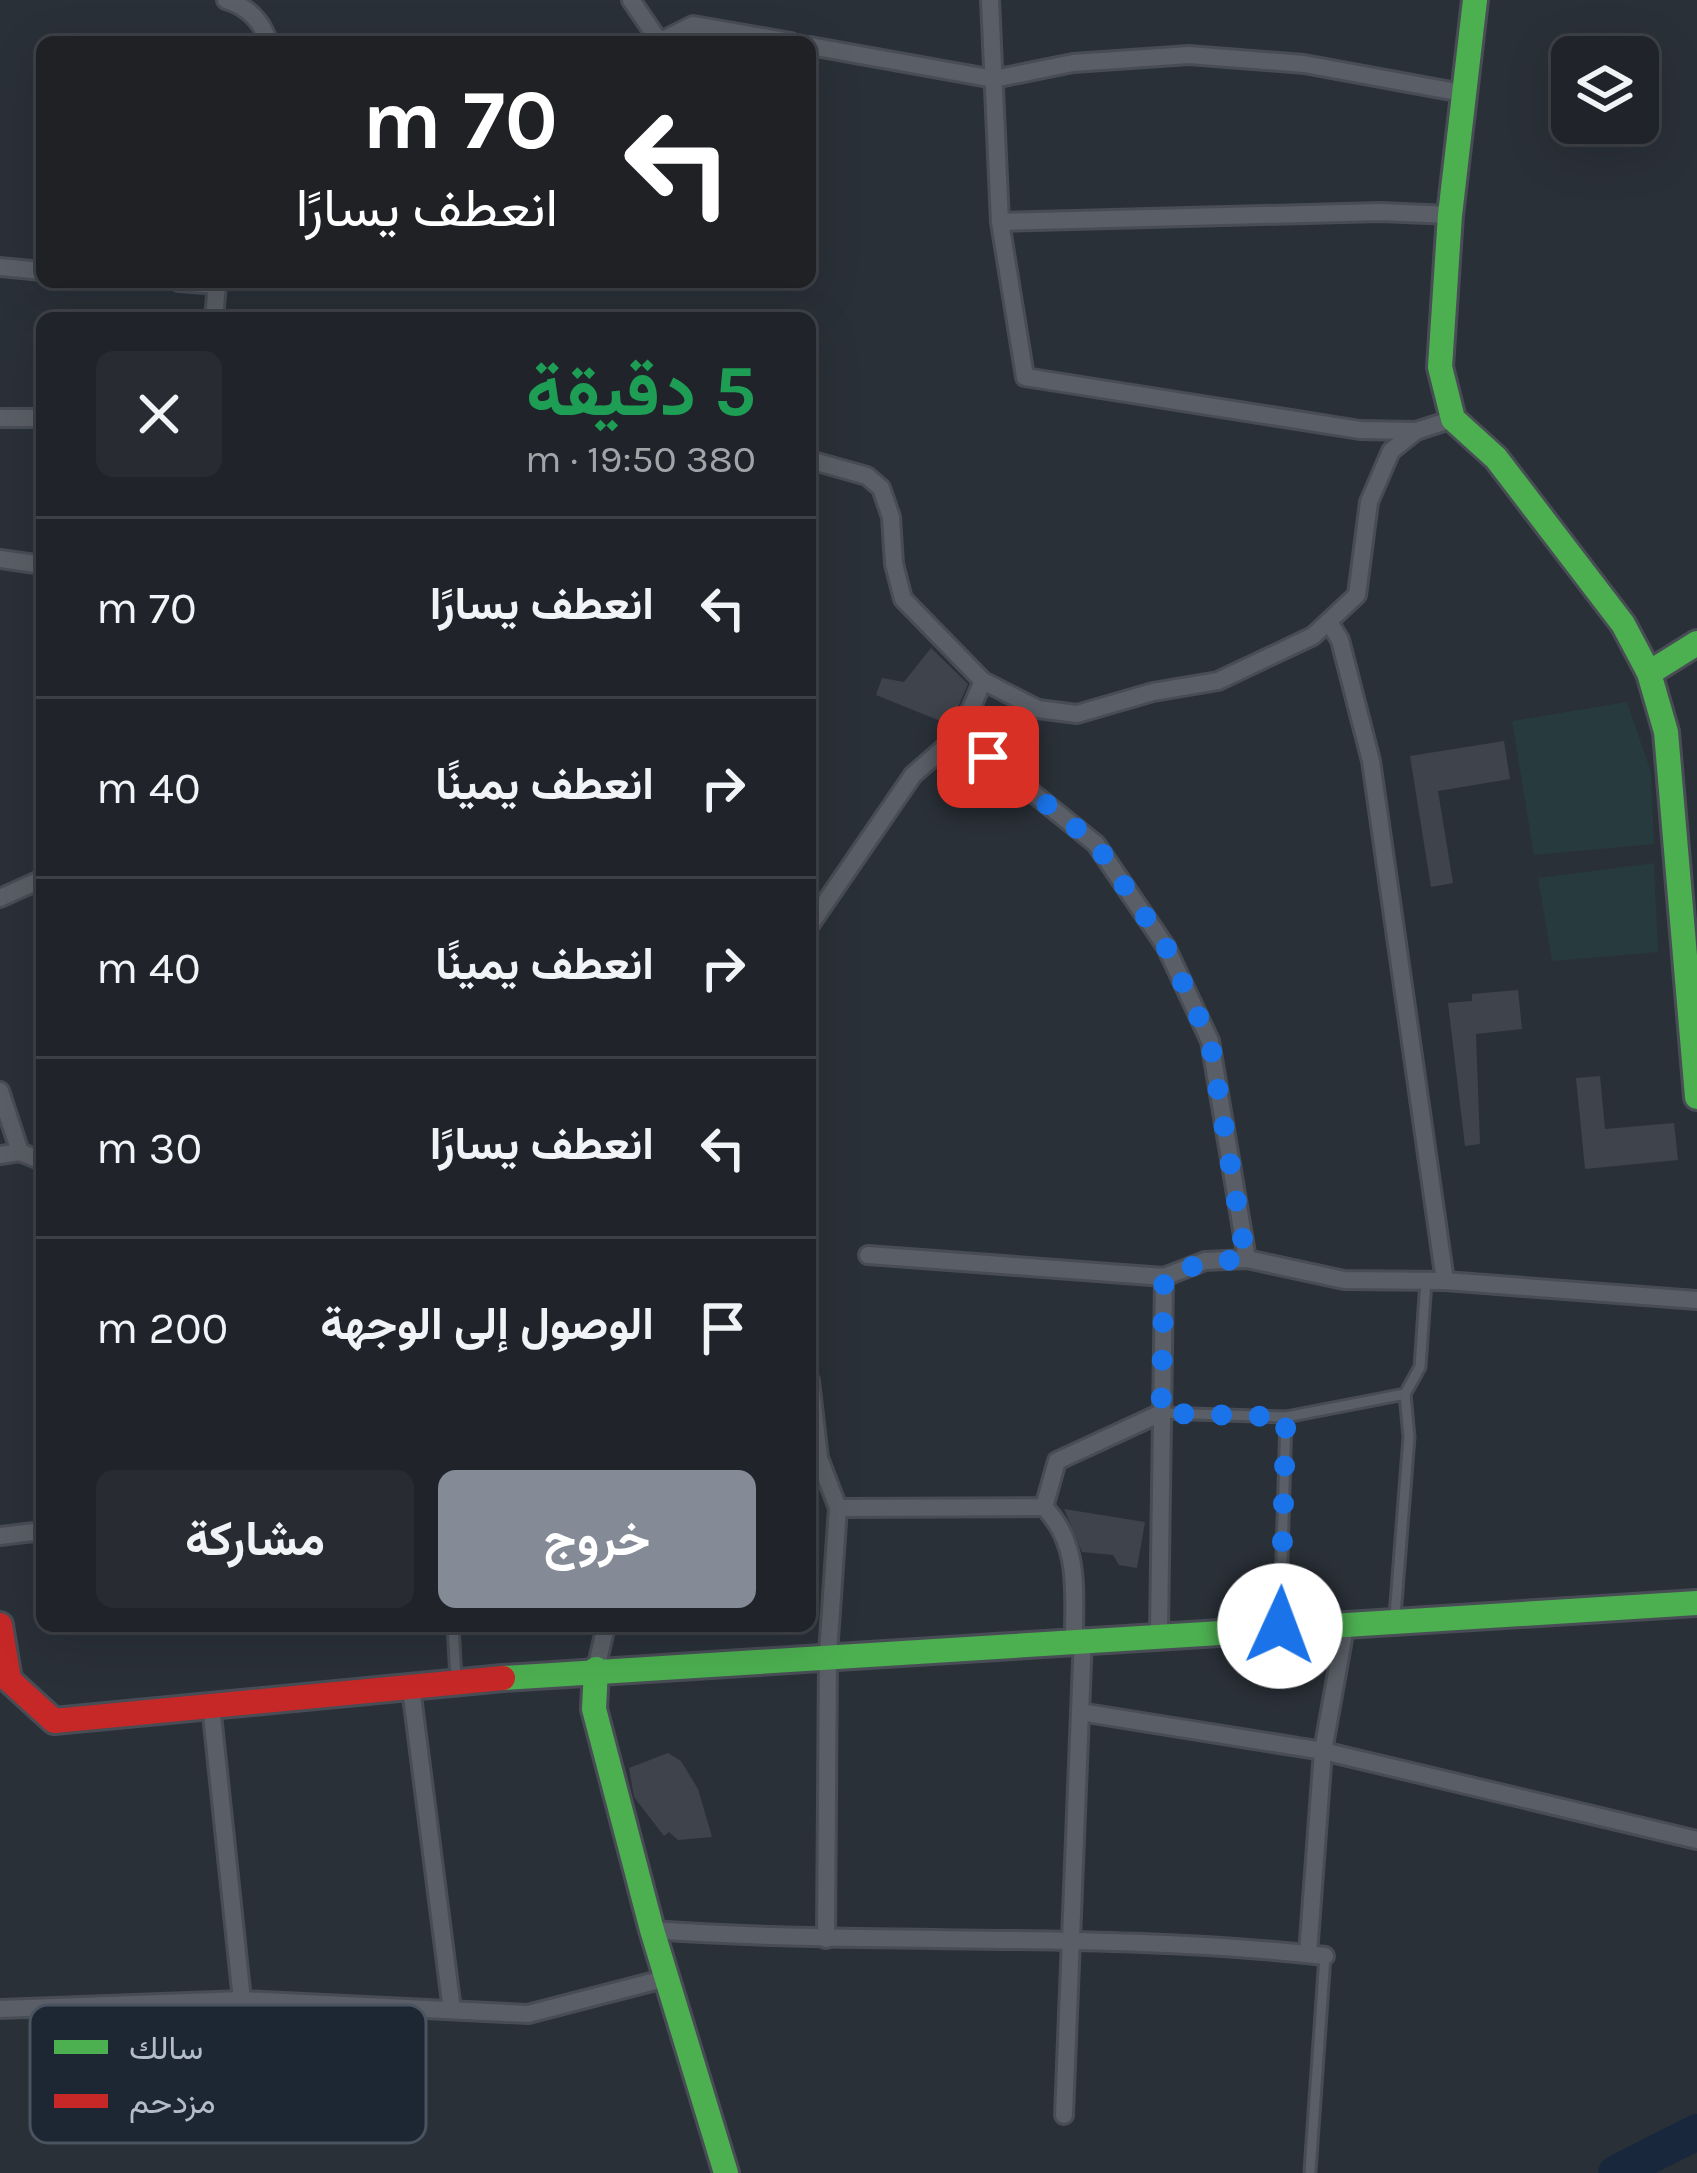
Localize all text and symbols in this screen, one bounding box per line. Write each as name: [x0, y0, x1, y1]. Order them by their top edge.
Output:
map controls: [1551, 36, 1659, 144]
button: layers: [1551, 36, 1659, 144]
text: 70 m: [362, 71, 558, 169]
icon: left: [600, 84, 756, 240]
text: انعطف يسارًا: [296, 176, 558, 240]
text: 5 دقيقة: [526, 349, 756, 433]
button: close: [96, 351, 222, 477]
text: 380 m · 19:50: [525, 436, 756, 482]
icon: left: [690, 575, 756, 641]
text: انعطف يسارًا: [430, 578, 654, 630]
text: 70 m: [96, 582, 197, 634]
pin: [937, 706, 1039, 808]
icon: arrive: [955, 724, 1021, 790]
icon: right: [690, 755, 756, 821]
text: انعطف يمينًا: [435, 758, 654, 810]
text: 40 m: [96, 762, 201, 814]
icon: right: [690, 935, 756, 1001]
text: انعطف يمينًا: [435, 938, 654, 990]
text: 40 m: [96, 942, 201, 994]
icon: left: [690, 1115, 756, 1181]
text: انعطف يسارًا: [430, 1118, 654, 1170]
text: 30 m: [96, 1122, 202, 1174]
icon: arrive: [690, 1295, 756, 1361]
text: الوصول إلى الوجهة: [320, 1298, 654, 1350]
text: 200 m: [96, 1302, 228, 1354]
button: مشاركة: [96, 1470, 414, 1608]
button: خروج: [438, 1470, 756, 1608]
position arrow: [1217, 1563, 1343, 1689]
legend: [30, 2005, 426, 2143]
text: سالك: [129, 2029, 203, 2067]
text: مزدحم: [129, 2083, 216, 2123]

